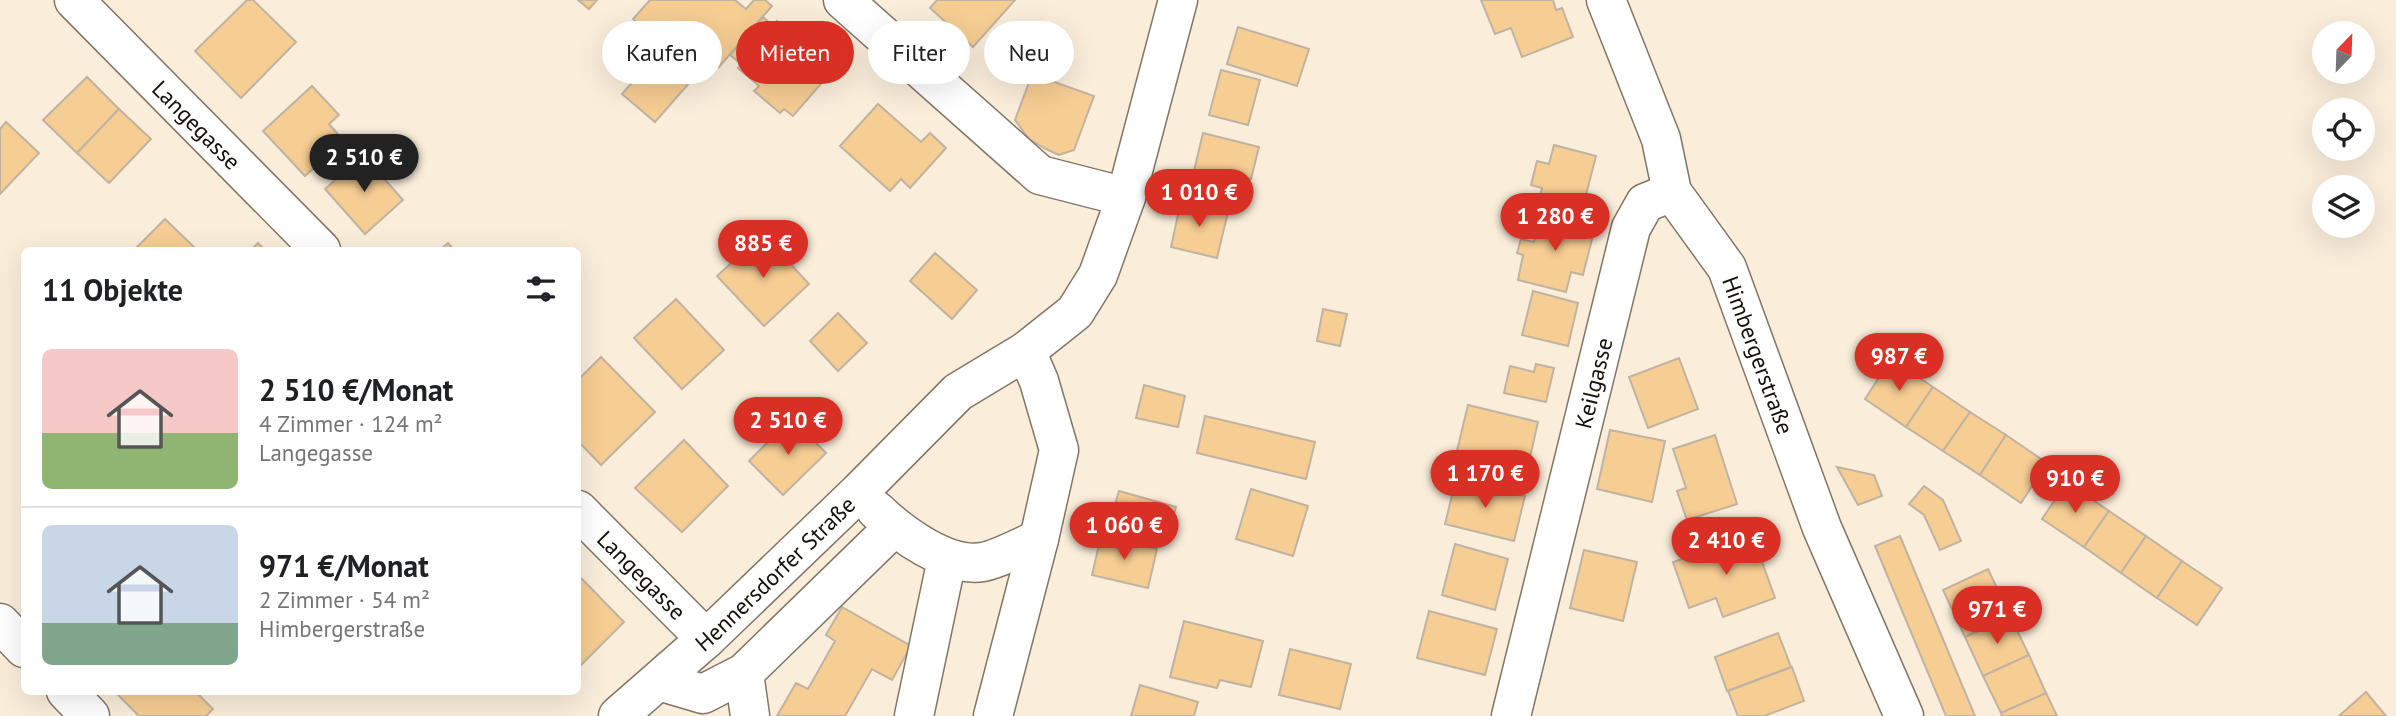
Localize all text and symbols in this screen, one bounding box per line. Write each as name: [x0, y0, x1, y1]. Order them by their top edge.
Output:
chip: Kaufen: [602, 21, 722, 84]
chip: Mieten: [736, 21, 854, 84]
chip: Filter: [868, 21, 970, 84]
chip: Neu: [984, 21, 1074, 84]
north arrow: [2312, 21, 2375, 84]
map controls: [2312, 21, 2375, 238]
street label: Langegasse: [147, 74, 247, 175]
button: locate: [2312, 98, 2375, 161]
pin: 2 510 €: [299, 134, 429, 194]
text: 2 510 €: [326, 142, 402, 171]
pin: 1 010 €: [1134, 170, 1264, 229]
button: layers: [2312, 175, 2375, 238]
text: 1 010 €: [1161, 177, 1237, 206]
pin: 1 280 €: [1490, 194, 1620, 253]
text: 1 280 €: [1517, 201, 1593, 230]
pin: 885 €: [714, 220, 812, 280]
text: 885 €: [734, 228, 792, 257]
text: 11 Objekte: [42, 270, 183, 309]
icon: filters: [522, 270, 560, 308]
street label: Himbergerstraße: [1717, 272, 1801, 438]
pin: 987 €: [1850, 334, 1948, 393]
street label: Keilgasse: [1568, 335, 1618, 431]
text: 987 €: [1871, 341, 1927, 370]
text: 2 510 €/Monat: [259, 370, 453, 409]
icon: home: [98, 377, 182, 461]
pin: 2 510 €: [723, 398, 853, 457]
text: 2 510 €: [750, 405, 826, 434]
text: 4 Zimmer · 124 m²: [259, 409, 443, 438]
text: Langegasse: [259, 438, 373, 467]
pin: 1 170 €: [1420, 450, 1550, 510]
pin: 910 €: [2026, 456, 2124, 515]
text: 1 170 €: [1447, 458, 1523, 487]
text: 910 €: [2046, 463, 2104, 492]
street label: Hennersdorfer Straße: [688, 489, 861, 657]
pin: 1 060 €: [1059, 503, 1189, 562]
text: 1 060 €: [1086, 510, 1162, 539]
pin: 2 410 €: [1661, 518, 1791, 577]
street label: Langegasse: [592, 524, 693, 625]
text: 2 410 €: [1688, 525, 1764, 554]
text: 971 €/Monat: [259, 546, 429, 585]
icon: home: [98, 553, 182, 637]
text: 2 Zimmer · 54 m²: [259, 585, 430, 614]
pin: 971 €: [1948, 586, 2046, 646]
text: 971 €: [1968, 594, 2026, 623]
text: Himbergerstraße: [259, 614, 425, 643]

